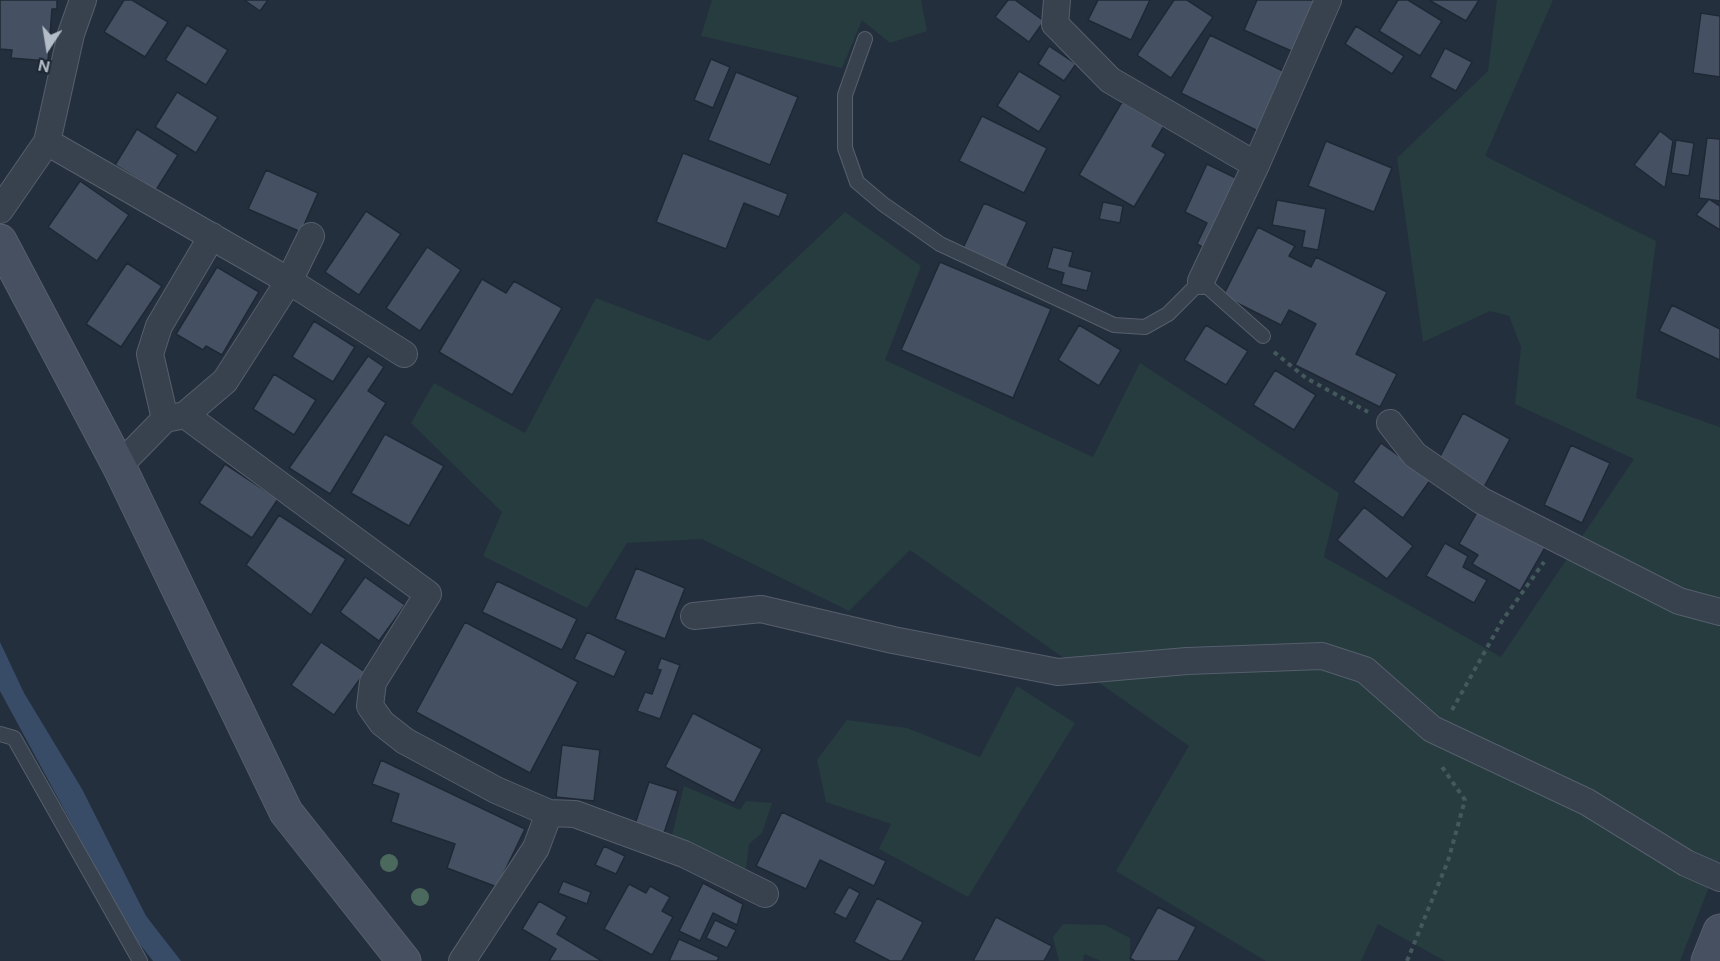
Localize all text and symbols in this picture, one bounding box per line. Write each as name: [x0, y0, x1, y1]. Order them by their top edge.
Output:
north arrow: [18, 18, 78, 78]
text: N: [36, 55, 52, 78]

